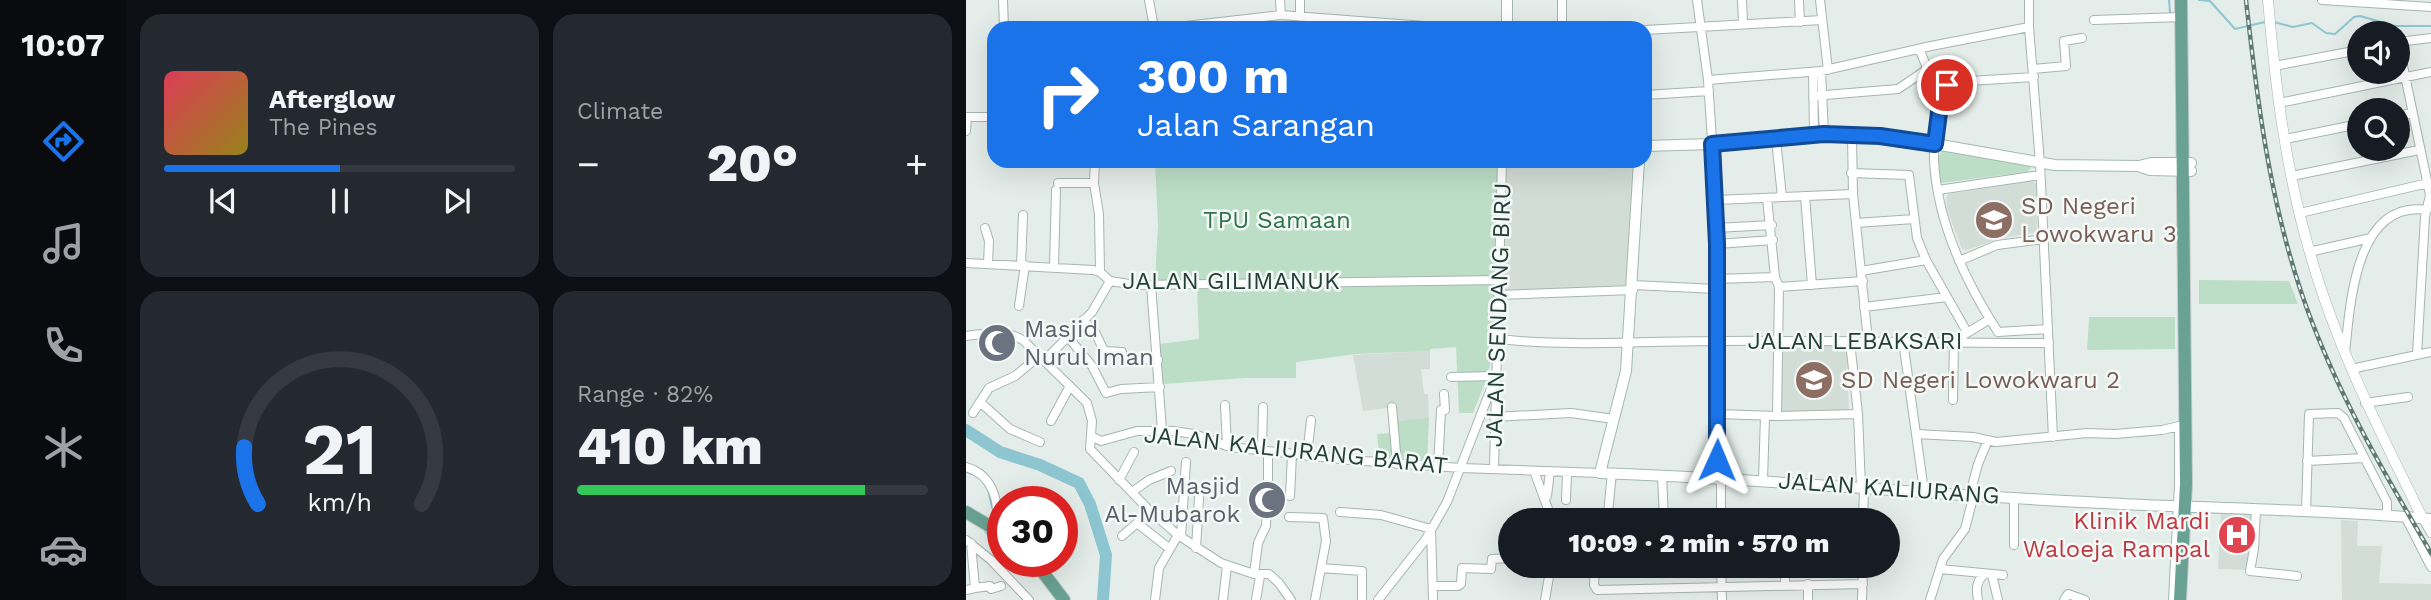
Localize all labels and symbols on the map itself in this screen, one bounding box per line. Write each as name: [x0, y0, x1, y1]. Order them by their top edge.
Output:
pin: [1917, 55, 1977, 115]
street label: JALAN SENDANG BIRU: [1479, 182, 1517, 448]
place label: SD Negeri Lowokwaru 3: [2021, 192, 2177, 248]
school or university icon: SD Negeri Lowokwaru 3: [1973, 199, 2015, 241]
park label: TPU Samaan: [1203, 206, 1351, 234]
street label: JALAN GILIMANUK: [1122, 267, 1340, 295]
place label: Masjid Nurul Iman: [1024, 315, 1154, 371]
mosque icon: Masjid Nurul Iman: [976, 322, 1018, 364]
street label: JALAN LEBAKSARI: [1747, 327, 1963, 355]
school or university icon: SD Negeri Lowokwaru 2: [1793, 359, 1835, 401]
place label: SD Negeri Lowokwaru 2: [1841, 366, 2120, 394]
street label: JALAN KALIURANG BARAT: [1143, 420, 1449, 480]
position arrow: [1680, 423, 1754, 497]
street label: JALAN KALIURANG: [1777, 466, 2001, 510]
place label: Masjid Al-Mubarok: [1104, 472, 1240, 528]
mosque icon: Masjid Al-Mubarok: [1246, 479, 1288, 521]
speed limit sign: 30: [987, 486, 1078, 577]
place label: Klinik Mardi Waloeja Rampal: [2023, 507, 2211, 563]
hospital icon: Klinik Mardi Waloeja Rampal: [2216, 514, 2258, 556]

